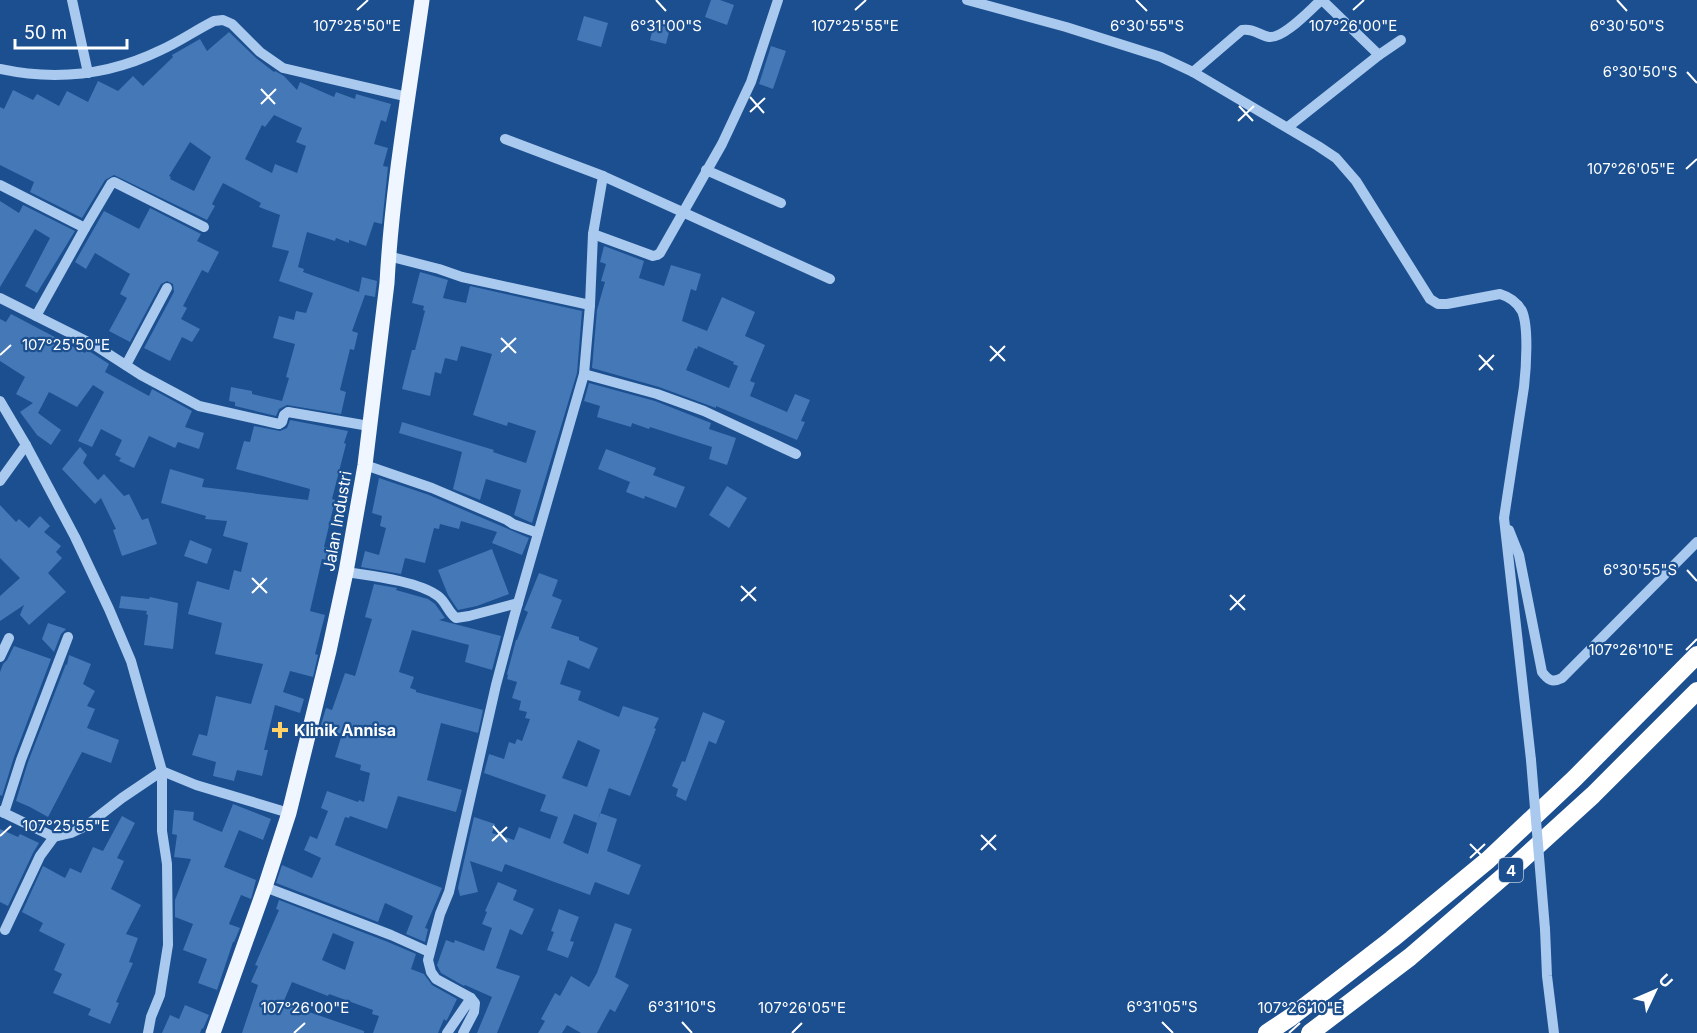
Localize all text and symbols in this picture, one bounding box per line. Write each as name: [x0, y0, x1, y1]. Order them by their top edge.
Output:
scale bar: [15, 12, 128, 50]
text: 107°25'50"E: [313, 16, 401, 35]
text: 6°31'00"S: [630, 16, 702, 35]
text: 107°25'55"E: [811, 16, 899, 35]
text: 6°30'55"S: [1110, 16, 1184, 35]
text: 107°26'00"E: [1309, 16, 1397, 35]
text: 6°30'50"S: [1590, 16, 1664, 35]
text: 50 m: [24, 22, 67, 43]
text: 6°30'50"S: [1603, 62, 1677, 81]
text: 107°26'05"E: [1587, 159, 1675, 178]
text: 107°25'50"E: [22, 335, 110, 354]
street label: Jalan Industri: [318, 469, 356, 573]
text: 6°30'55"S: [1603, 560, 1677, 579]
text: 107°26'10"E: [1588, 640, 1674, 659]
place label: Klinik Annisa: [294, 720, 396, 740]
marker: Klinik Annisa: [271, 721, 289, 739]
text: 107°25'55"E: [22, 816, 110, 835]
road number: 4: [1499, 858, 1523, 882]
north arrow: [1625, 961, 1685, 1021]
text: U: [1655, 969, 1677, 992]
text: 6°31'10"S: [648, 997, 716, 1016]
text: 6°31'05"S: [1126, 997, 1198, 1016]
text: 107°26'00"E: [261, 998, 349, 1017]
text: 107°26'05"E: [758, 998, 846, 1017]
text: 107°26'10"E: [1257, 998, 1343, 1017]

